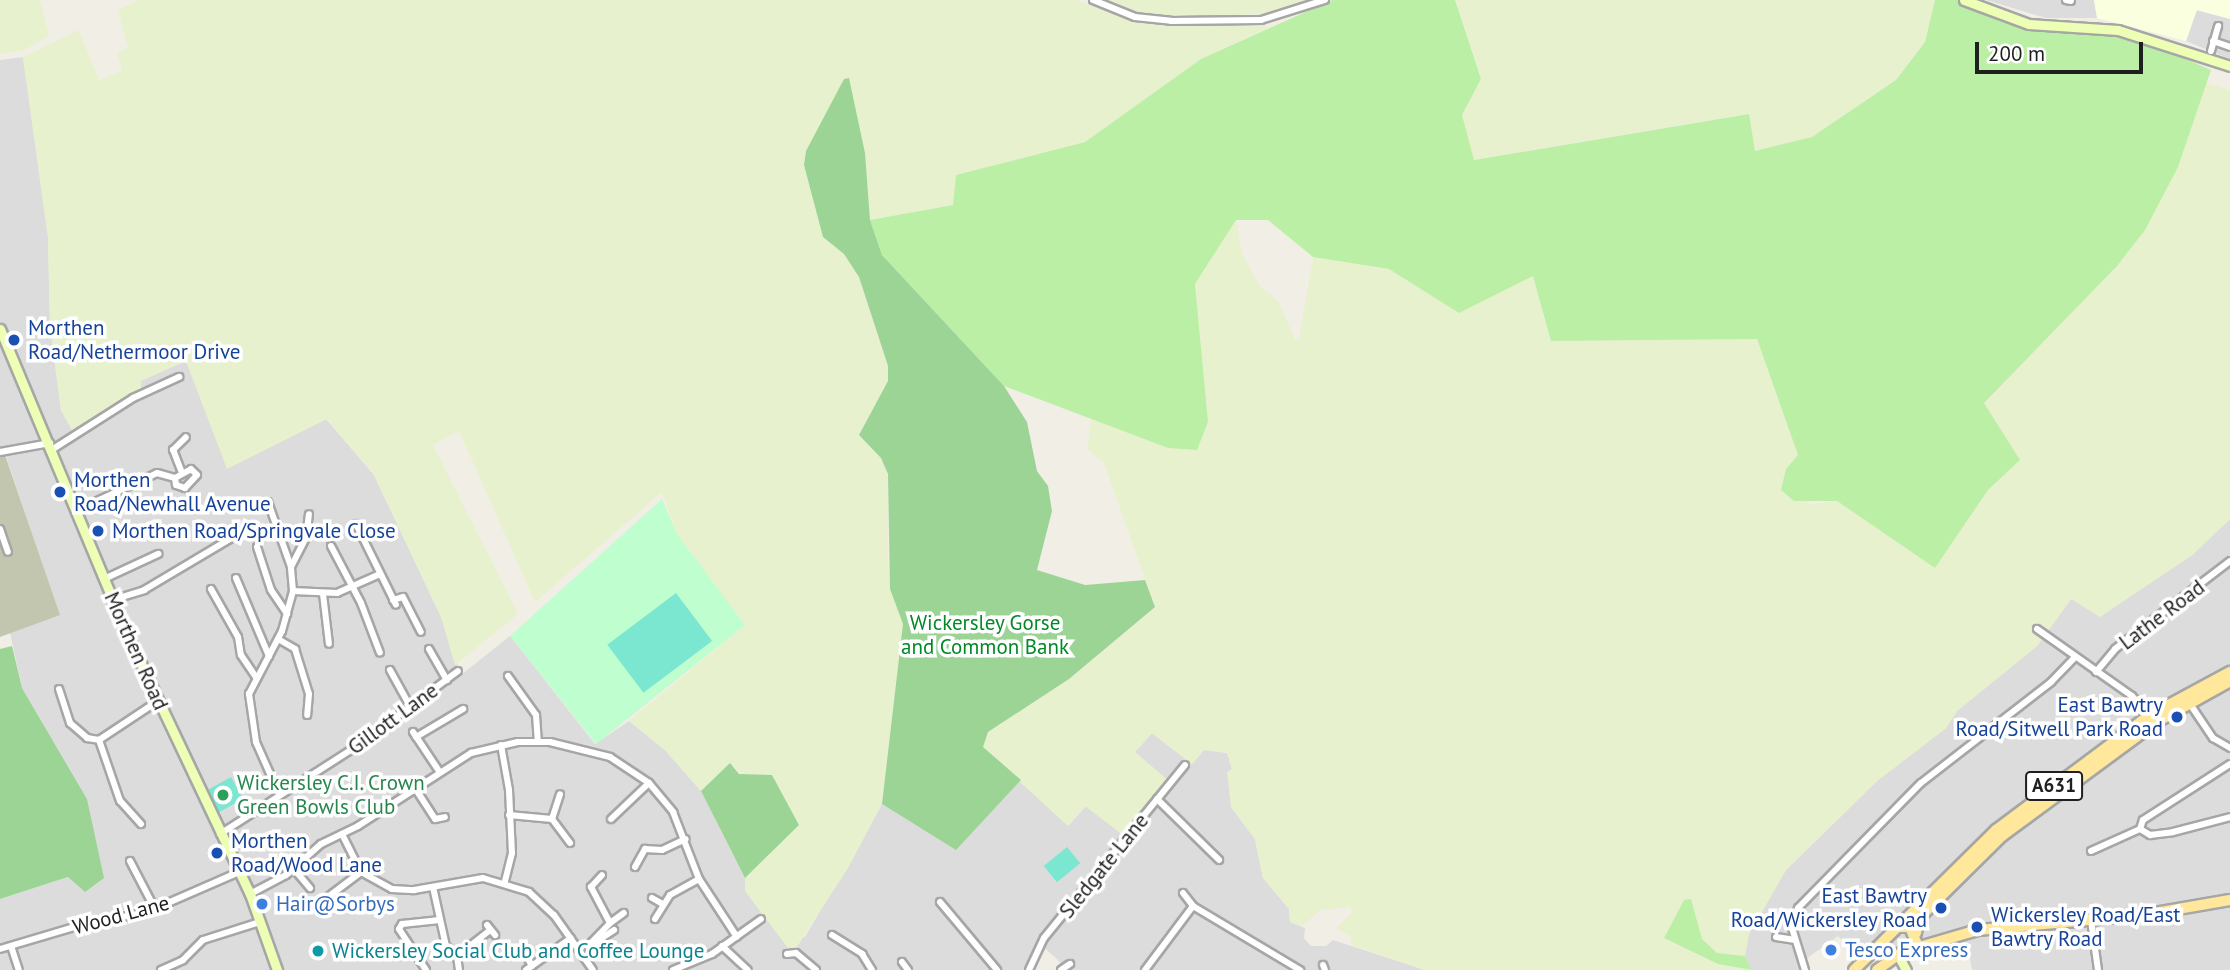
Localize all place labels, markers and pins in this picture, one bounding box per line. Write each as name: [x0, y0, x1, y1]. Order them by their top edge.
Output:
place label: Morthen Road/Nethermoor Drive: [28, 315, 240, 365]
marker: Morthen Road/Nethermoor Drive: [6, 332, 22, 348]
place label: Morthen Road/Newhall Avenue: [74, 467, 271, 517]
marker: Morthen Road/Newhall Avenue: [52, 484, 68, 500]
place label: Morthen Road/Springvale Close: [112, 518, 396, 544]
marker: Morthen Road/Springvale Close: [90, 523, 106, 539]
place label: East Bawtry Road/Sitwell Park Road: [1955, 692, 2163, 742]
marker: East Bawtry Road/Sitwell Park Road: [2169, 709, 2185, 725]
place label: Wickersley C.I. Crown Green Bowls Club: [237, 770, 427, 820]
marker: Wickersley C.I. Crown Green Bowls Club: [215, 787, 231, 803]
place label: Morthen Road/Wood Lane: [231, 828, 382, 878]
marker: Morthen Road/Wood Lane: [209, 845, 225, 861]
place label: East Bawtry Road/Wickersley Road: [1730, 883, 1927, 933]
place label: Hair@Sorbys: [276, 891, 395, 917]
marker: Hair@Sorbys: [254, 896, 270, 912]
marker: East Bawtry Road/Wickersley Road: [1933, 900, 1949, 916]
place label: Wickersley Road/East Bawtry Road: [1991, 902, 2181, 952]
marker: Wickersley Road/East Bawtry Road: [1969, 919, 1985, 935]
place label: Tesco Express: [1845, 937, 1968, 963]
place label: Wickersley Social Club and Coffee Lounge: [332, 938, 705, 964]
marker: Tesco Express: [1823, 942, 1839, 958]
marker: Wickersley Social Club and Coffee Lounge: [310, 943, 326, 959]

